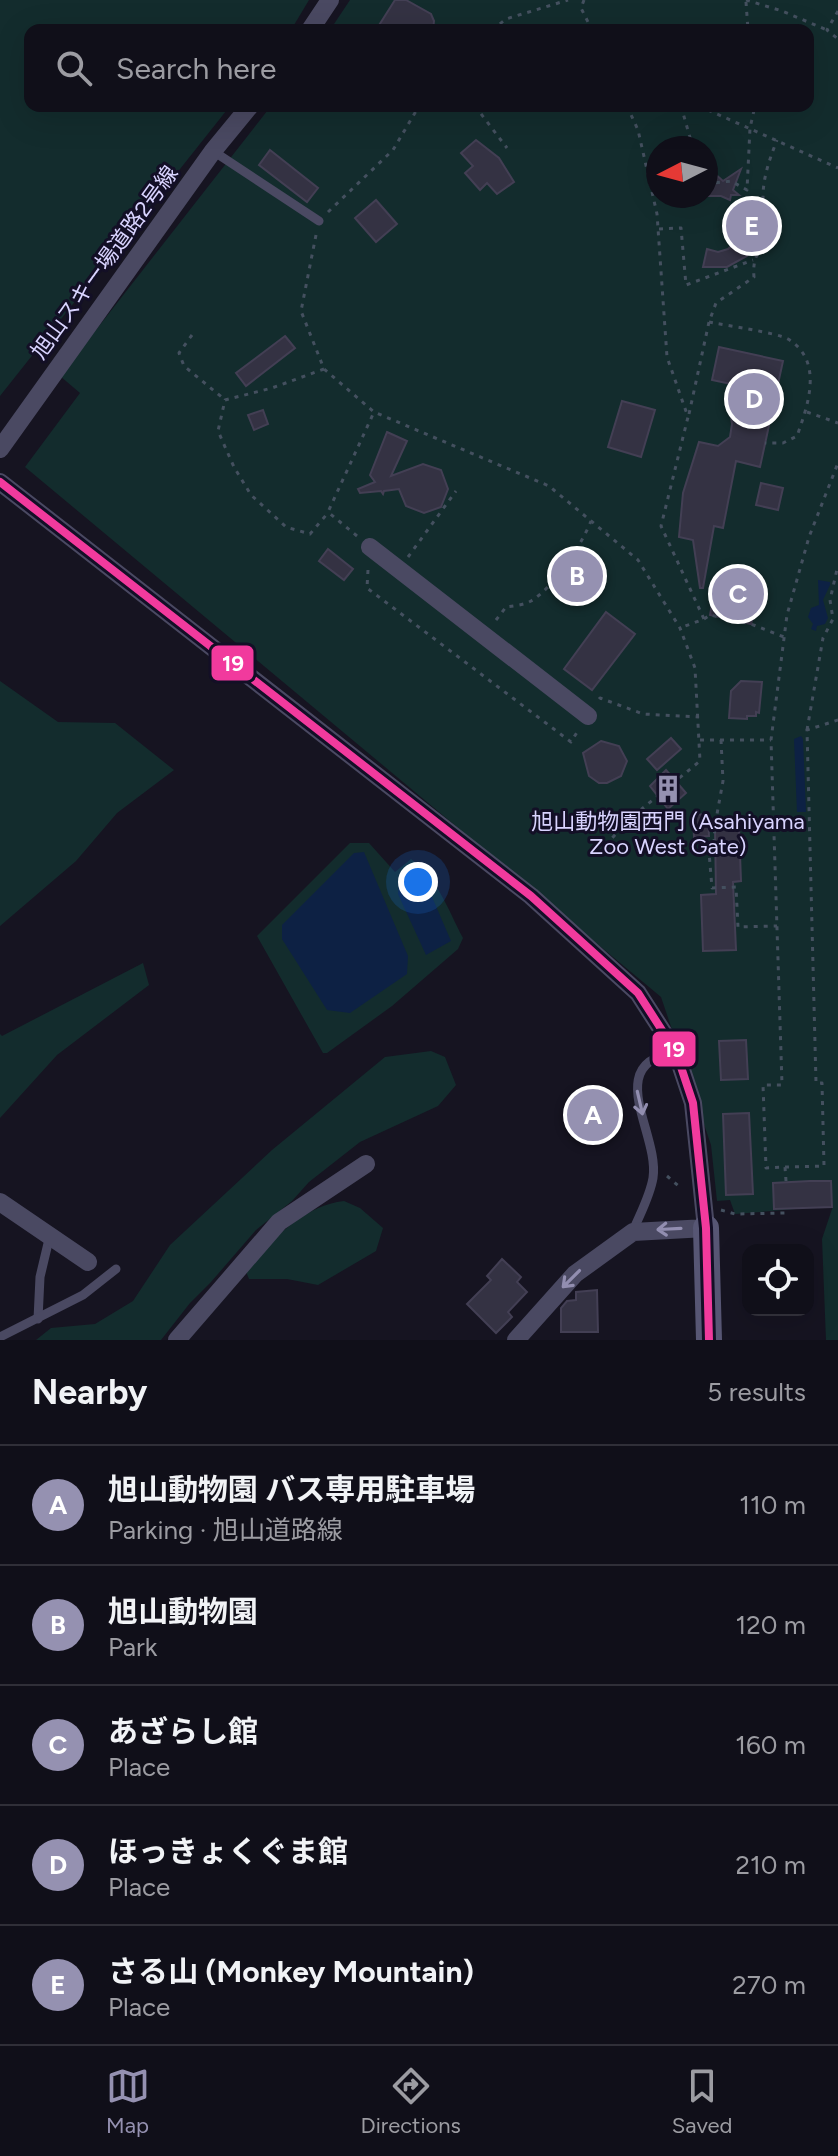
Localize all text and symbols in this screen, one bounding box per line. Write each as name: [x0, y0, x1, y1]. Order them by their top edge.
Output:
search box: [24, 24, 814, 112]
icon: search: [52, 46, 96, 90]
text: Search here: [116, 50, 276, 87]
north arrow: [646, 136, 718, 208]
street label: 旭山スキー場道路2号線: [25, 160, 184, 364]
pin: E: [726, 196, 778, 256]
pin: D: [728, 369, 780, 429]
pin: B: [551, 546, 603, 606]
pin: C: [712, 564, 764, 624]
line badge: 19: [210, 644, 255, 682]
text: 19: [222, 650, 244, 677]
building icon: 旭山動物園西門 (Asahiyama Zoo West Gate): [653, 774, 683, 804]
place label: 旭山動物園西門 (Asahiyama Zoo West Gate): [531, 808, 805, 860]
your location: [398, 862, 438, 902]
line badge: 19: [651, 1030, 697, 1068]
text: 19: [663, 1036, 685, 1063]
pin: A: [567, 1085, 619, 1145]
one-way arrow: [633, 1089, 648, 1115]
one-way arrow: [656, 1222, 683, 1237]
map controls: [742, 1244, 814, 1316]
button: locate: [742, 1244, 814, 1316]
one-way arrow: [561, 1270, 581, 1289]
text: Nearby: [32, 1372, 147, 1413]
text: 5 results: [707, 1376, 806, 1408]
text: 旭山動物園 バス専用駐車場: [108, 1471, 475, 1508]
text: A: [49, 1489, 67, 1521]
text: 110 m: [739, 1489, 806, 1521]
text: Parking · 旭山道路線: [108, 1514, 343, 1546]
text: 旭山動物園: [108, 1593, 258, 1630]
text: B: [50, 1609, 66, 1641]
text: 120 m: [736, 1609, 806, 1641]
text: Park: [108, 1631, 157, 1663]
text: あざらし館: [108, 1713, 258, 1750]
text: C: [49, 1729, 67, 1761]
text: 160 m: [735, 1729, 806, 1761]
text: Place: [108, 1751, 170, 1783]
text: ほっきょくぐま館: [108, 1833, 348, 1870]
text: D: [49, 1849, 67, 1881]
text: 210 m: [736, 1849, 806, 1881]
text: Place: [108, 1871, 170, 1903]
text: さる山 (Monkey Mountain): [108, 1953, 474, 1990]
text: E: [50, 1969, 66, 2001]
text: 270 m: [732, 1969, 806, 2001]
text: Place: [108, 1991, 170, 2023]
tab: Map: [106, 2064, 150, 2139]
tab: Directions: [361, 2064, 461, 2139]
tab: Saved: [672, 2064, 732, 2139]

